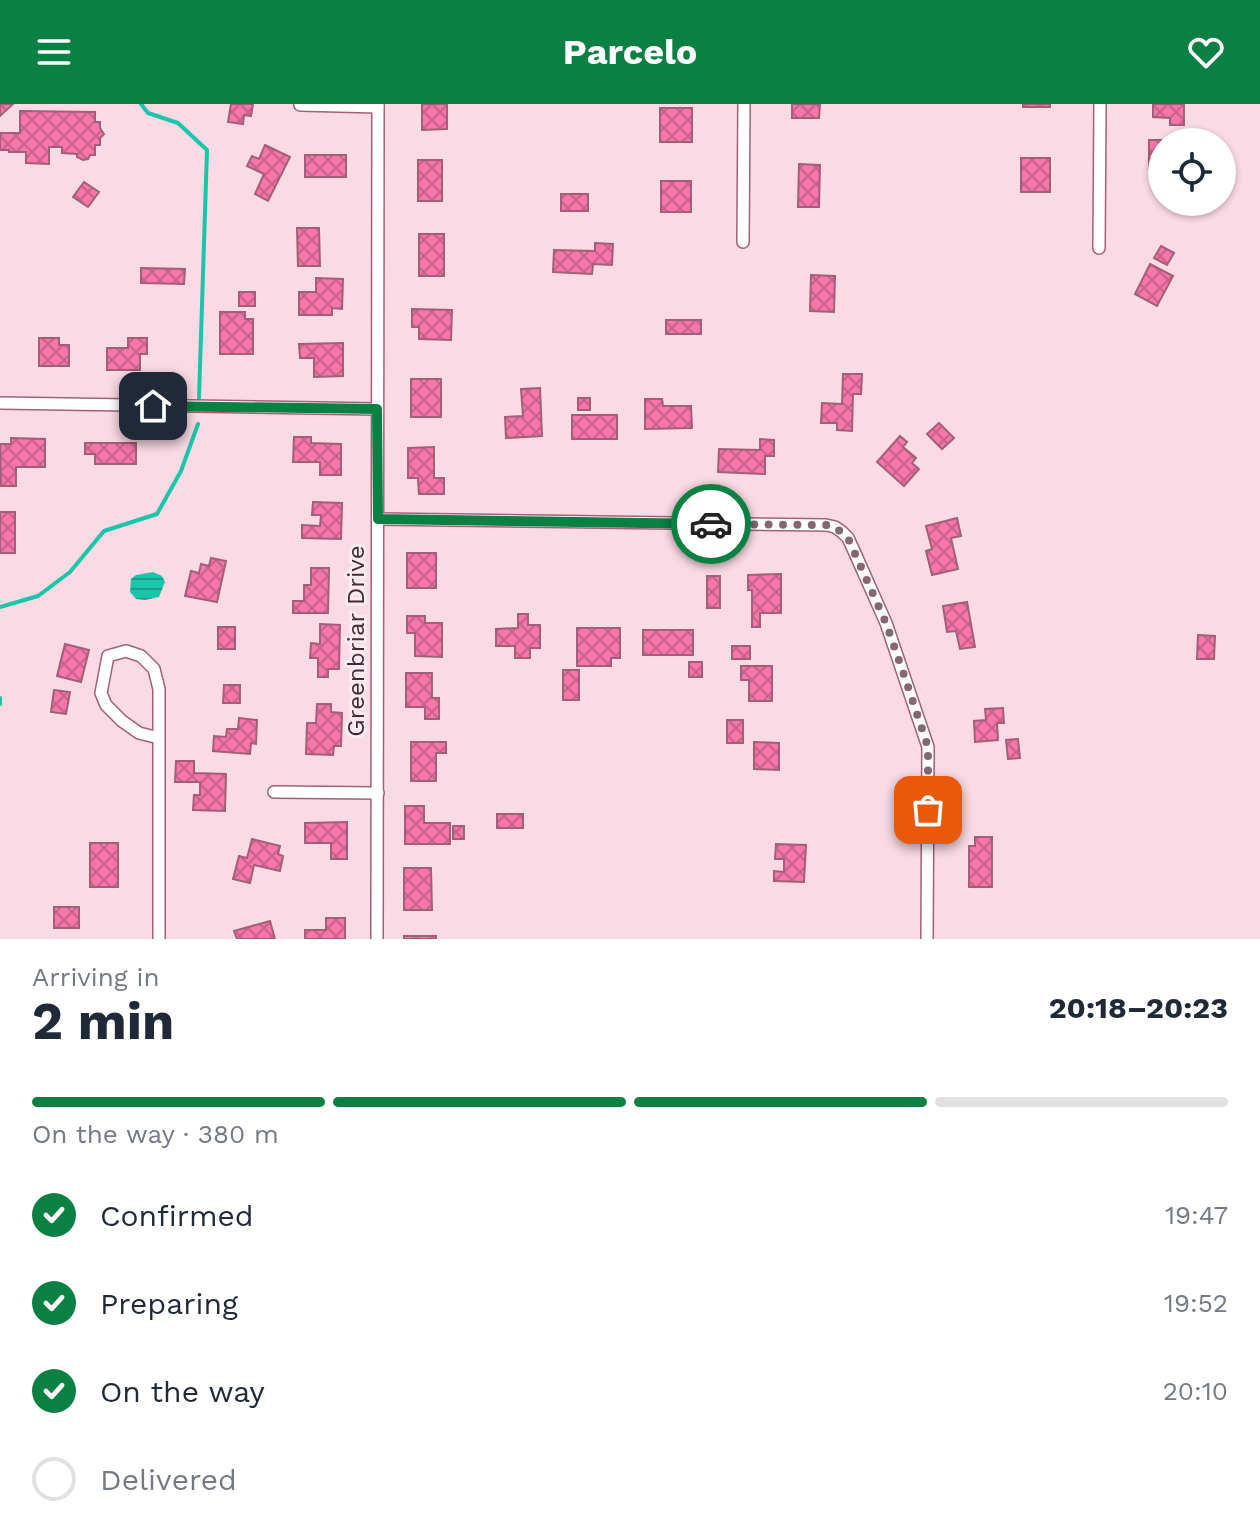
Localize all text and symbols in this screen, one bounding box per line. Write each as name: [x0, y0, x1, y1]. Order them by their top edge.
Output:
icon: menu: [32, 30, 76, 74]
icon: heart: [1184, 30, 1228, 74]
text: Parcelo: [563, 31, 697, 73]
map controls: [1148, 128, 1236, 216]
button: locate: [1148, 128, 1236, 216]
pin: [119, 372, 187, 440]
icon: home: [131, 384, 175, 428]
courier: [671, 484, 751, 564]
icon: car: [689, 502, 733, 546]
street label: Greenbriar Drive: [342, 545, 370, 737]
pin: [894, 776, 962, 844]
icon: bag: [906, 788, 950, 832]
text: Arriving in: [32, 962, 160, 992]
text: 20:18–20:23: [1049, 990, 1228, 1025]
text: 2 min: [32, 991, 174, 1052]
text: On the way · 380 m: [32, 1119, 279, 1149]
icon: check: [32, 1193, 76, 1237]
text: Confirmed: [100, 1198, 254, 1233]
text: 19:47: [1165, 1200, 1228, 1230]
icon: check: [32, 1281, 76, 1325]
text: Preparing: [100, 1286, 238, 1321]
text: 19:52: [1164, 1288, 1228, 1318]
icon: check: [32, 1369, 76, 1413]
text: On the way: [100, 1374, 265, 1409]
text: 20:10: [1163, 1376, 1228, 1406]
text: Delivered: [100, 1462, 237, 1497]

